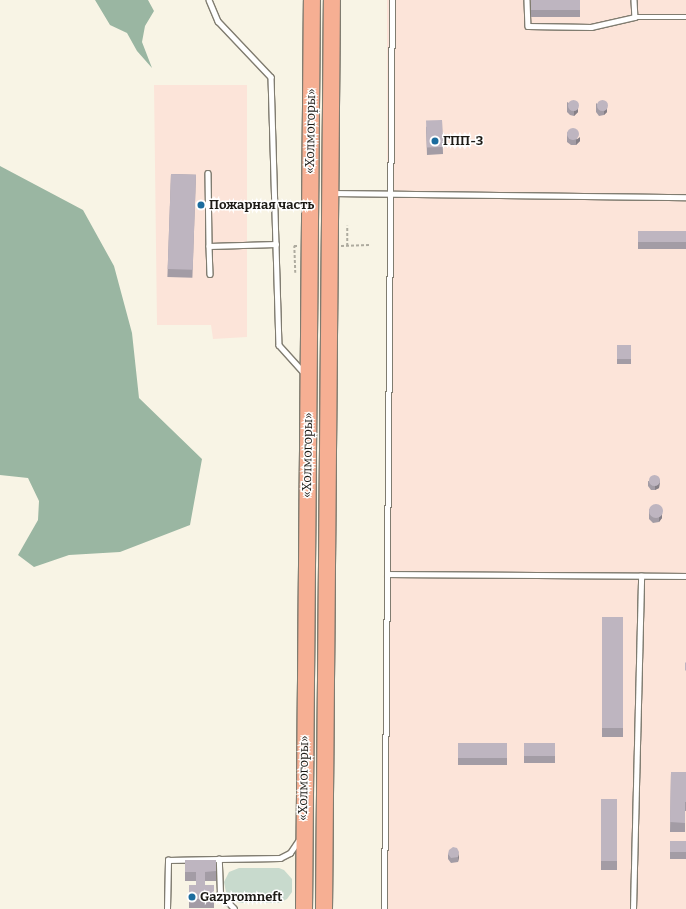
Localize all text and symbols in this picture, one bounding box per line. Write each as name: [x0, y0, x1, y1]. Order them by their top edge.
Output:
street label: «Холмогоры»: [302, 88, 320, 174]
place label: ГПП-3: [443, 133, 483, 149]
marker: ГПП-3: [430, 136, 440, 146]
place label: Пожарная часть: [209, 197, 314, 213]
marker: Пожарная часть: [196, 200, 206, 210]
street label: «Холмогоры»: [299, 412, 317, 498]
street label: «Холмогоры»: [295, 735, 313, 821]
place label: Gazpromneft: [200, 889, 282, 905]
marker: Gazpromneft: [187, 892, 197, 902]

